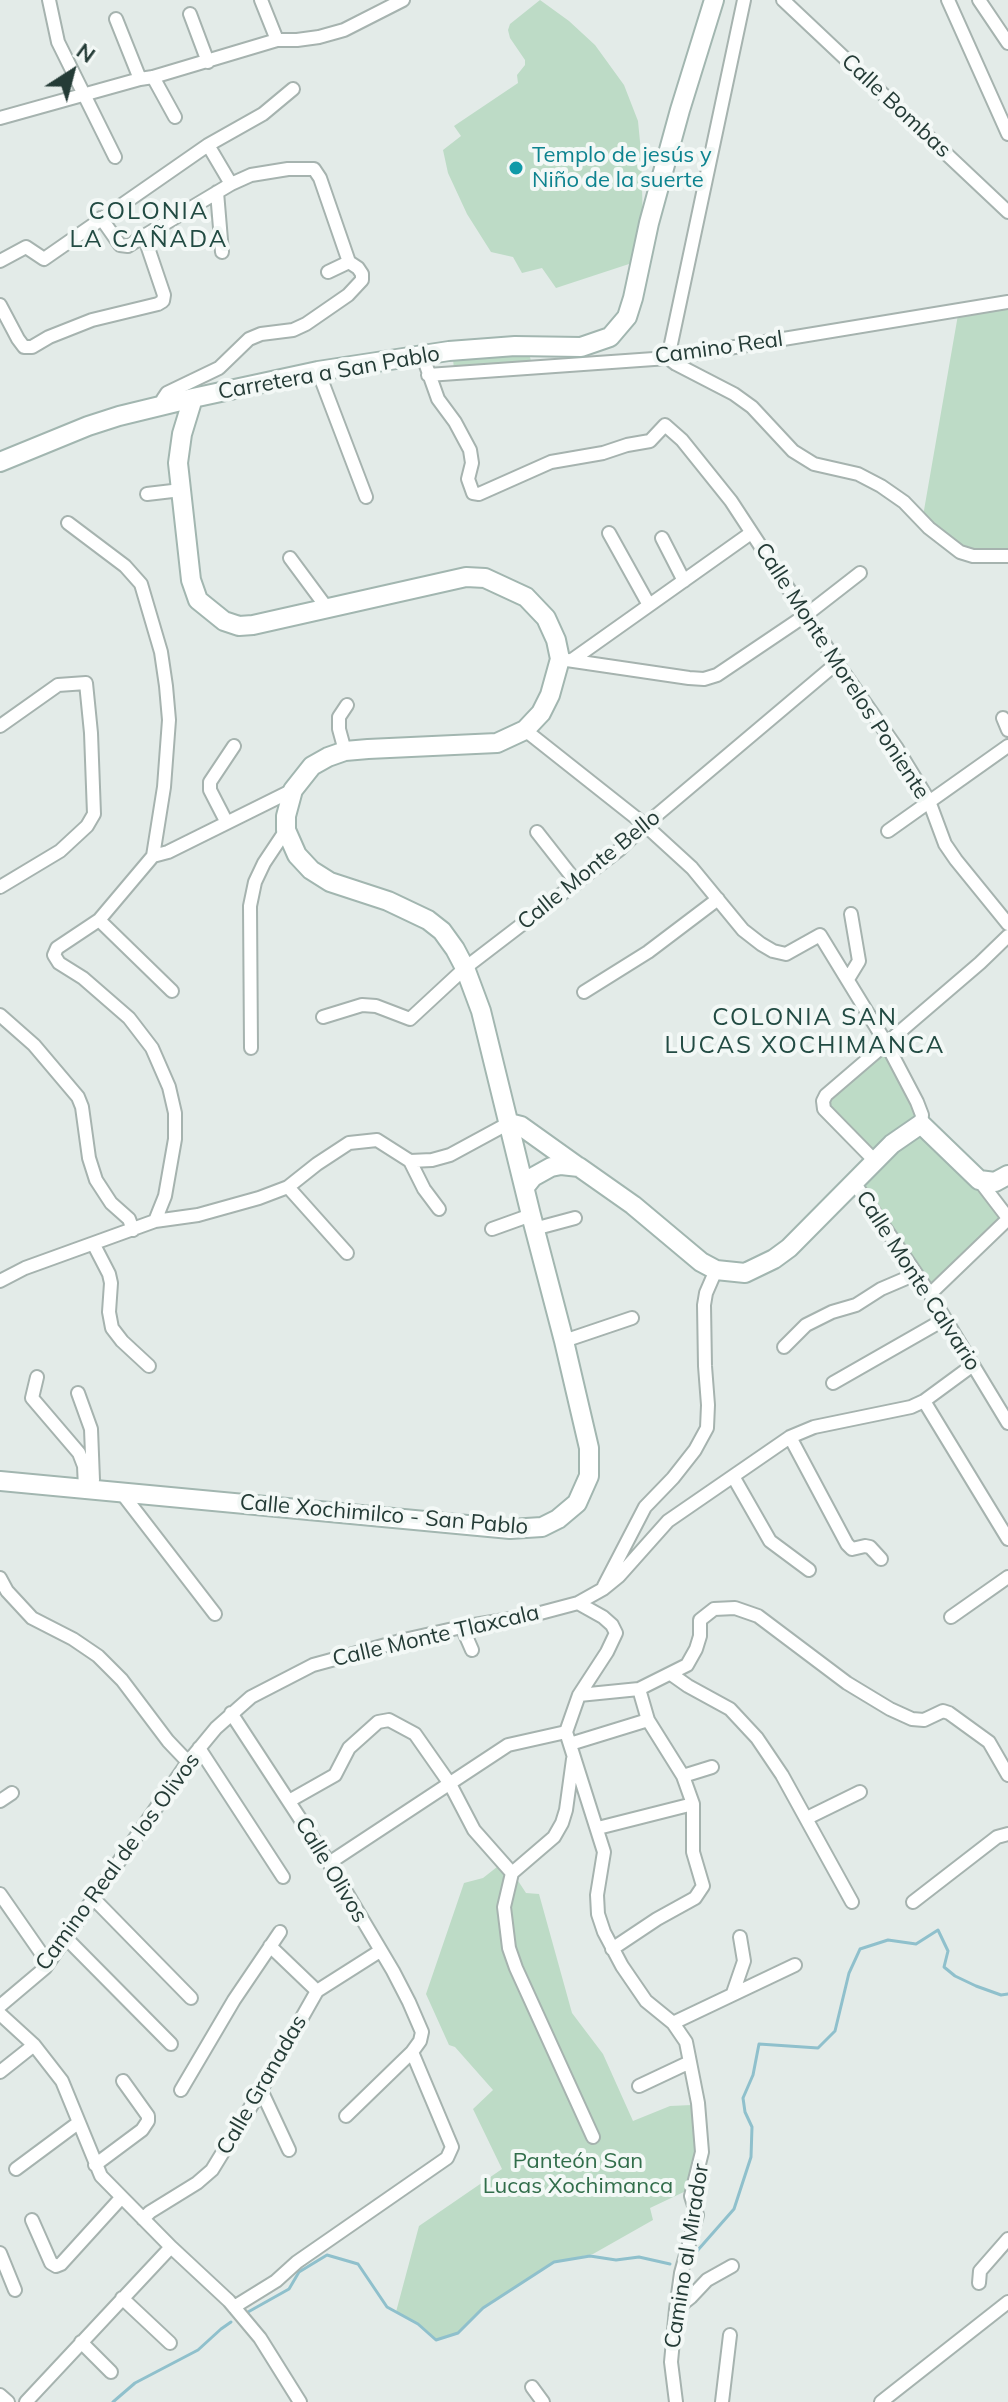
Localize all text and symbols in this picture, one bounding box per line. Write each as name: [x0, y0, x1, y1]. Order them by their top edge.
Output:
north arrow: [32, 32, 112, 112]
text: N: [71, 36, 101, 69]
street label: Calle Bombas: [836, 49, 956, 163]
place label: Templo de jesús y Niño de la suerte: [532, 142, 712, 194]
marker: Templo de jesús y Niño de la suerte: [507, 159, 525, 177]
district label: COLONIA LA CAÑADA: [70, 198, 228, 254]
street label: Camino Real: [653, 326, 785, 370]
street label: Carretera a San Pablo: [216, 341, 442, 405]
street label: Calle Monte Morelos Poniente: [749, 538, 935, 804]
street label: Calle Monte Bello: [512, 804, 666, 936]
district label: COLONIA SAN LUCAS XOCHIMANCA: [664, 1004, 946, 1060]
street label: Calle Monte Calvario: [850, 1186, 986, 1376]
street label: Calle Xochimilco - San Pablo: [239, 1489, 529, 1541]
street label: Calle Monte Tlaxcala: [330, 1599, 542, 1673]
street label: Camino Real de los Olivos: [30, 1748, 206, 1976]
street label: Calle Olivos: [289, 1812, 373, 1928]
street label: Calle Granadas: [211, 2011, 313, 2159]
park label: Panteón San Lucas Xochimanca: [483, 2148, 673, 2200]
street label: Camino al Mirador: [659, 2162, 715, 2350]

